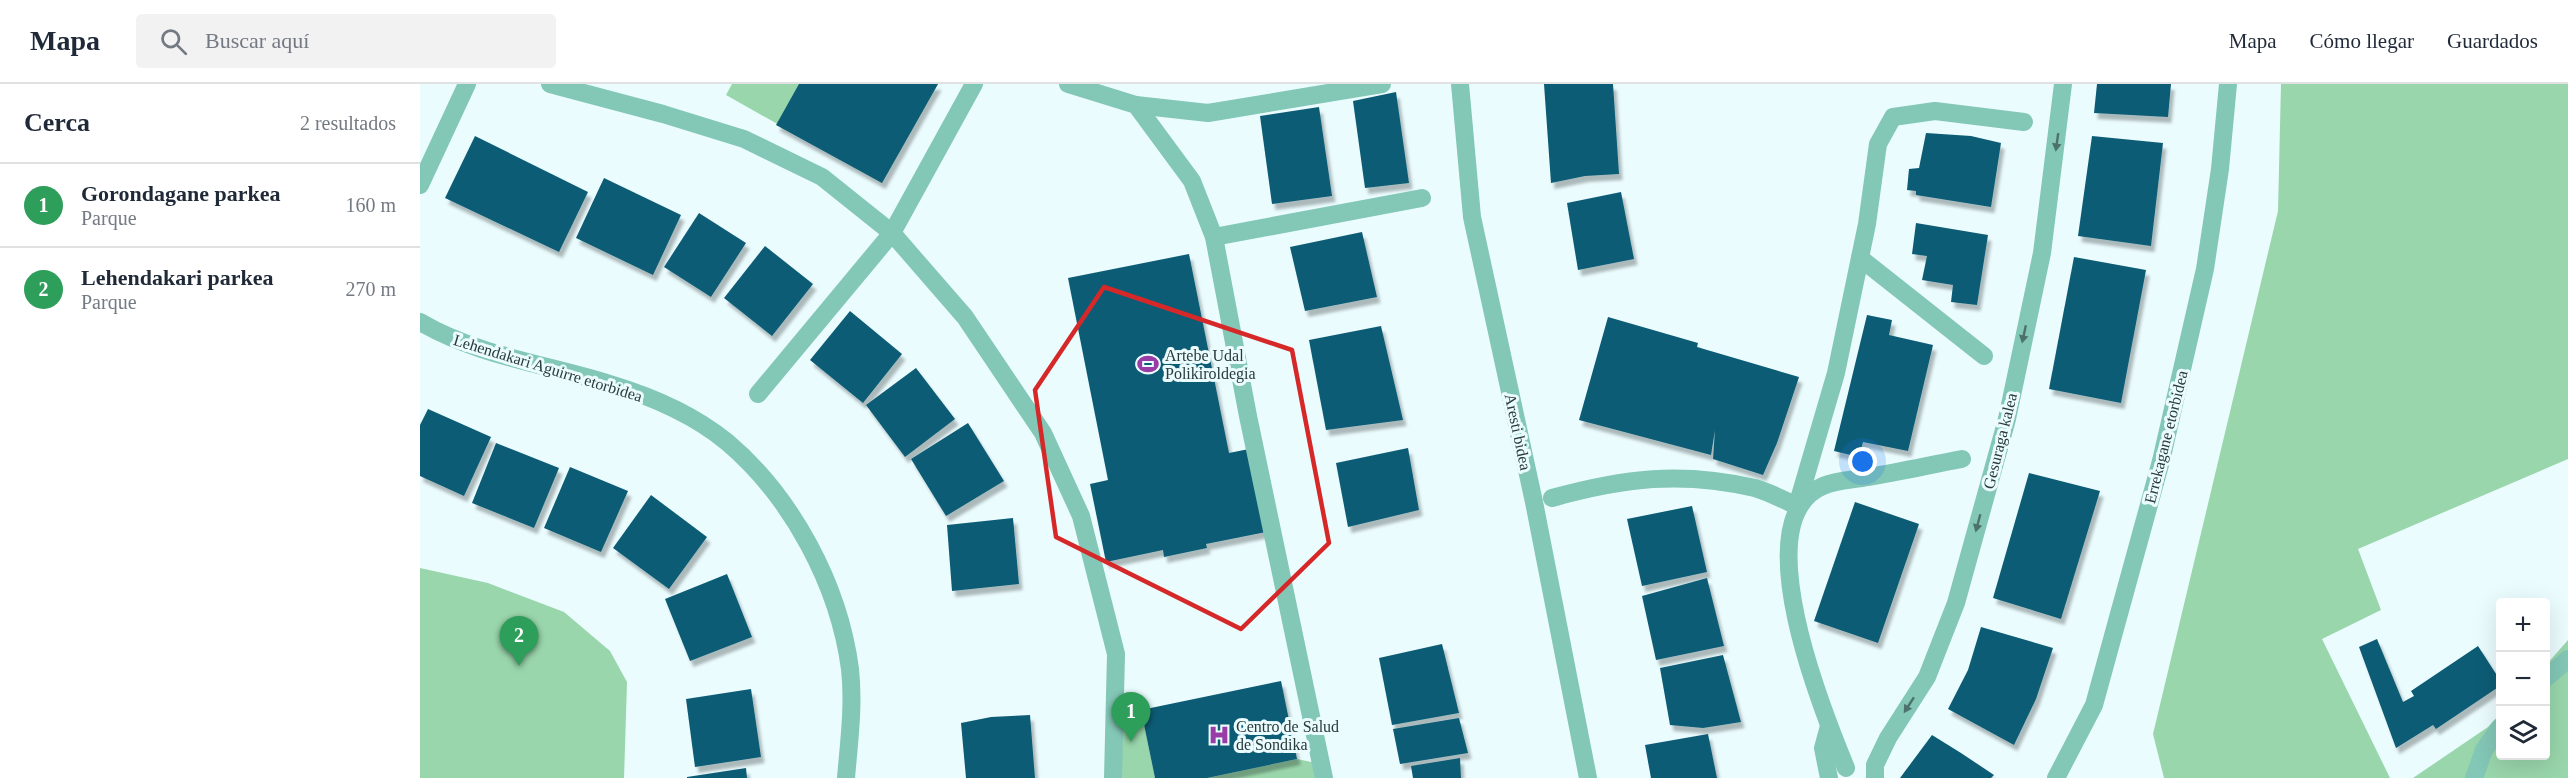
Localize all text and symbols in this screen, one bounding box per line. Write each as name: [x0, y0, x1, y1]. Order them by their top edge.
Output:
search box: [136, 14, 556, 68]
text: Mapa: [30, 25, 100, 56]
icon: search: [157, 25, 190, 58]
text: Buscar aquí: [205, 28, 309, 53]
text: Mapa: [2229, 29, 2277, 53]
text: Cómo llegar: [2310, 29, 2414, 53]
text: Guardados: [2447, 29, 2538, 53]
text: Cerca: [24, 108, 90, 137]
text: 2 resultados: [300, 112, 396, 134]
one-way arrow: [2053, 133, 2062, 152]
text: Gorondagane parkea: [81, 181, 280, 206]
text: 1: [39, 194, 49, 216]
text: 160 m: [345, 194, 396, 216]
text: Parque: [81, 207, 137, 229]
text: Lehendakari parkea: [81, 265, 274, 290]
text: 2: [39, 278, 49, 300]
text: 270 m: [345, 278, 396, 300]
text: Parque: [81, 291, 137, 313]
one-way arrow: [2019, 325, 2029, 344]
street label: Lehendakari Aguirre etorbidea: [451, 331, 644, 406]
place label: Artebe Udal Polikiroldegia: [1165, 347, 1256, 383]
sports icon: Artebe Udal Polikiroldegia: [1136, 352, 1160, 376]
street label: Errekagane etorbidea: [2141, 369, 2192, 505]
street label: Gesuraga kalea: [1980, 391, 2021, 491]
street label: Aresti bidea: [1502, 392, 1534, 472]
your location: [1848, 447, 1877, 476]
one-way arrow: [1973, 515, 1982, 533]
map controls: [2496, 598, 2550, 760]
button: +: [2496, 598, 2550, 652]
pin: 2: [500, 616, 538, 666]
button: −: [2496, 652, 2550, 706]
pin: 1: [1112, 692, 1150, 742]
one-way arrow: [1904, 697, 1915, 713]
button: layers: [2496, 706, 2550, 760]
place label: Centro de Salud de Sondika: [1236, 718, 1339, 753]
hospital icon: Centro de Salud de Sondika: [1207, 723, 1231, 747]

